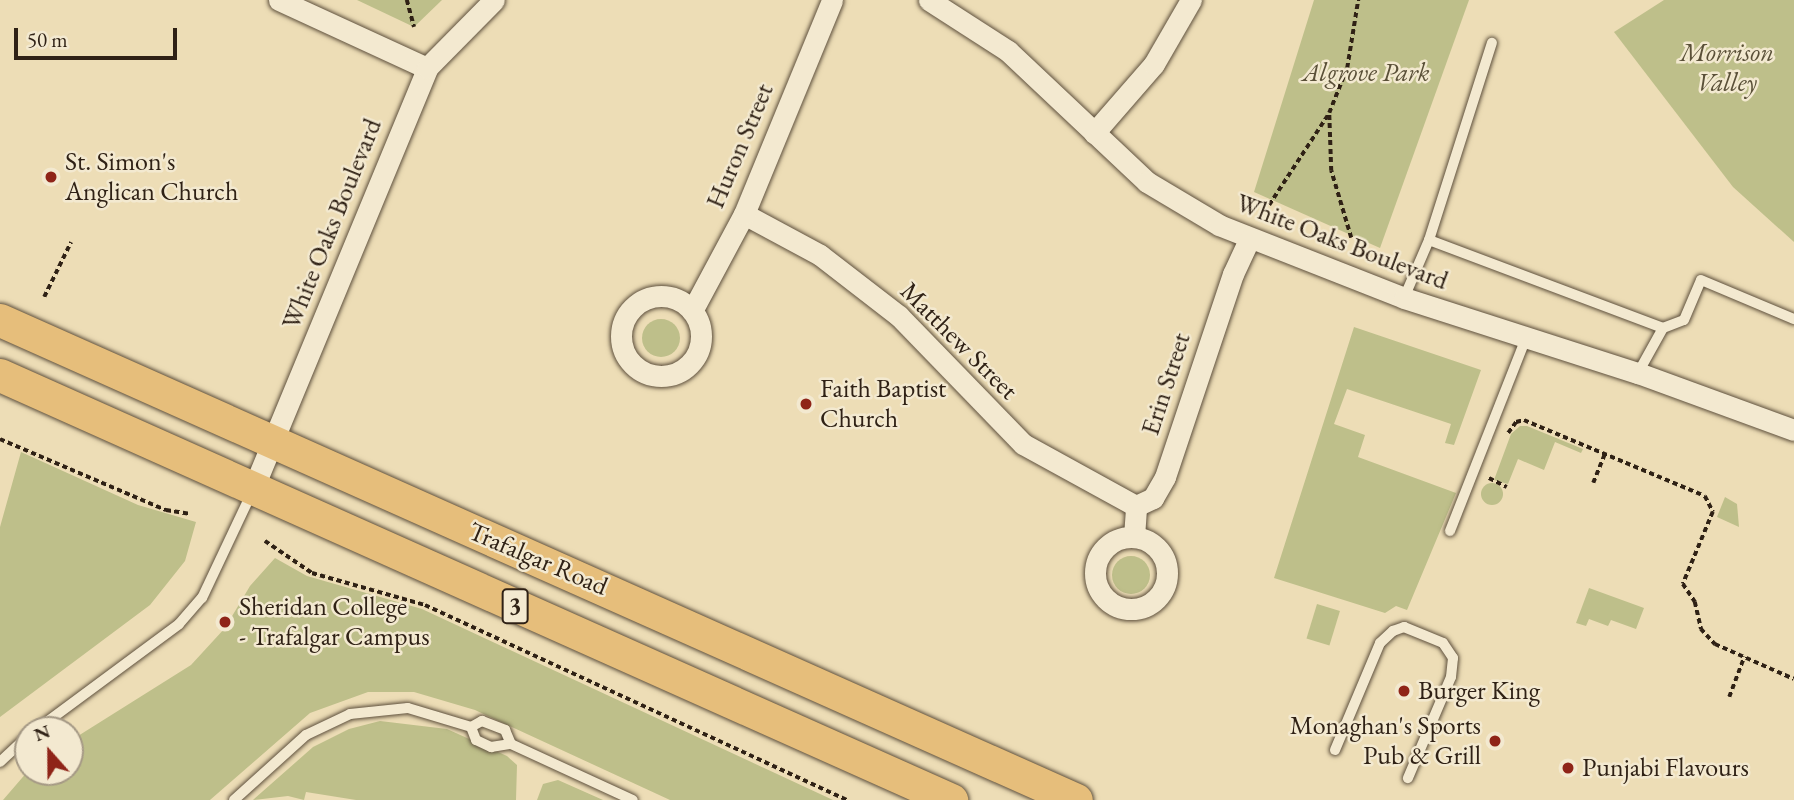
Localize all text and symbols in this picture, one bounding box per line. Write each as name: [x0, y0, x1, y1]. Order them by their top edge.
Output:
scale bar: [18, 14, 180, 58]
text: 50 m: [27, 26, 68, 53]
park label: Morrison Valley: [1680, 37, 1774, 98]
park label: Algrove Park: [1302, 57, 1430, 89]
street label: Huron Street: [700, 79, 780, 213]
street label: White Oaks Boulevard: [275, 114, 389, 334]
place label: St. Simon's Anglican Church: [65, 146, 238, 208]
marker: St. Simon's Anglican Church: [43, 169, 59, 185]
street label: White Oaks Boulevard: [1232, 187, 1452, 297]
street label: Matthew Street: [894, 276, 1024, 406]
street label: Erin Street: [1135, 329, 1197, 439]
place label: Faith Baptist Church: [820, 373, 946, 434]
marker: Faith Baptist Church: [798, 396, 814, 412]
street label: Trafalgar Road: [464, 516, 612, 602]
road number: 3: [501, 586, 529, 626]
place label: Sheridan College - Trafalgar Campus: [239, 591, 430, 652]
marker: Sheridan College - Trafalgar Campus: [217, 614, 233, 630]
place label: Burger King: [1418, 675, 1540, 707]
marker: Burger King: [1396, 683, 1412, 699]
place label: Monaghan's Sports Pub & Grill: [1290, 710, 1481, 772]
north arrow: [14, 716, 84, 786]
text: N: [30, 718, 54, 747]
marker: Monaghan's Sports Pub & Grill: [1487, 733, 1503, 749]
place label: Punjabi Flavours: [1582, 752, 1749, 784]
marker: Punjabi Flavours: [1560, 760, 1576, 776]

